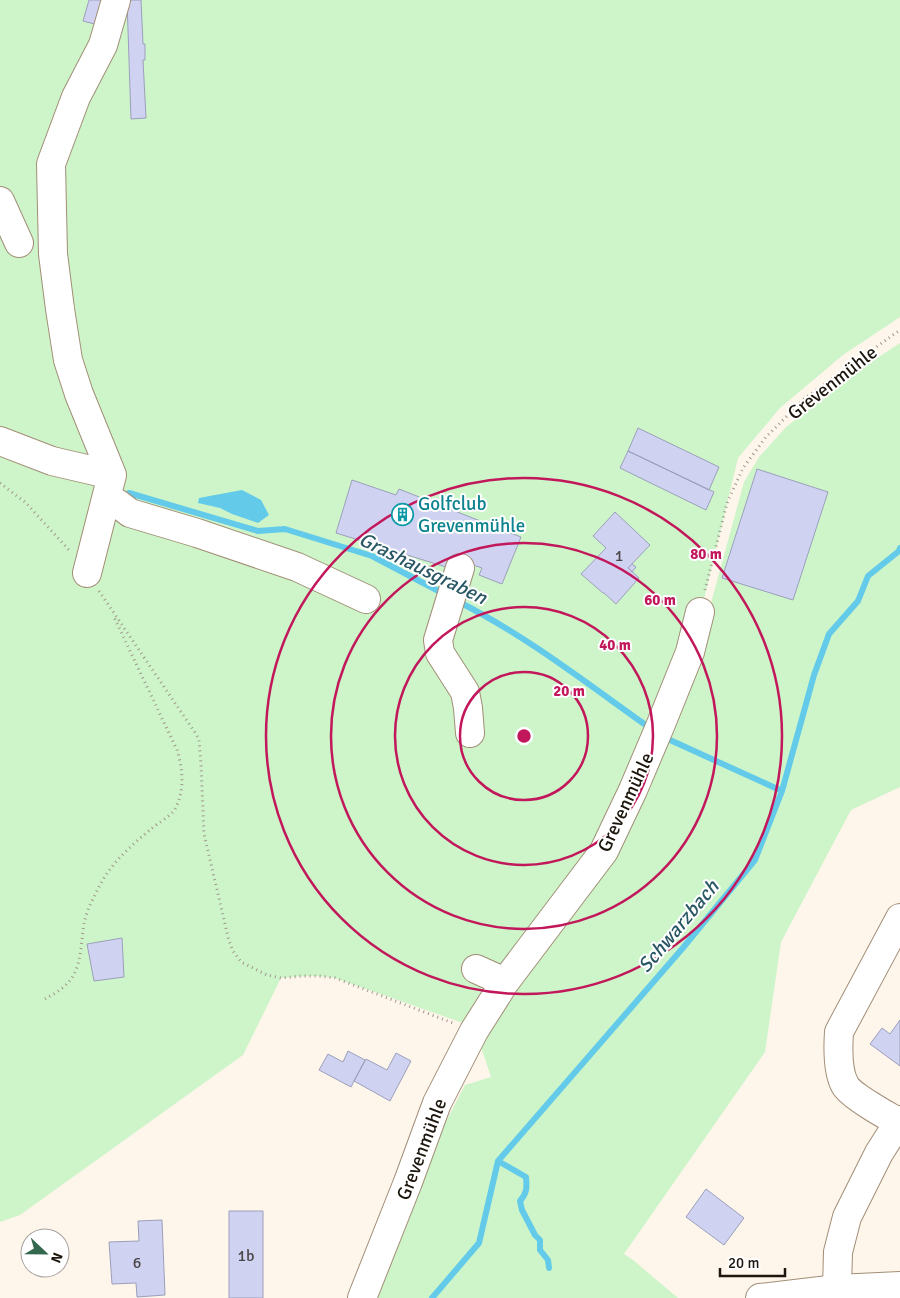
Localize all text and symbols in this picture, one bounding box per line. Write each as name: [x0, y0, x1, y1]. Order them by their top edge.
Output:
street label: Grevenmühle: [783, 340, 882, 425]
place label: Golfclub Grevenmühle: [418, 492, 525, 538]
building icon: Golfclub Grevenmühle: [390, 502, 414, 526]
water label: Grashausgraben: [355, 527, 492, 611]
text: 80 m: [690, 545, 722, 563]
house number: 1: [615, 546, 623, 566]
text: 60 m: [644, 591, 676, 609]
text: 40 m: [599, 636, 631, 654]
text: 20 m: [553, 682, 585, 700]
centre of rings: [515, 727, 533, 745]
street label: Grevenmühle: [592, 749, 659, 856]
water label: Schwarzbach: [633, 874, 725, 978]
street label: Grevenmühle: [392, 1095, 452, 1204]
north arrow: [20, 1228, 70, 1278]
house number: 1b: [237, 1246, 255, 1266]
scale bar: [720, 1246, 785, 1278]
text: N: [47, 1250, 66, 1265]
house number: 6: [133, 1253, 141, 1273]
text: 20 m: [728, 1254, 759, 1272]

